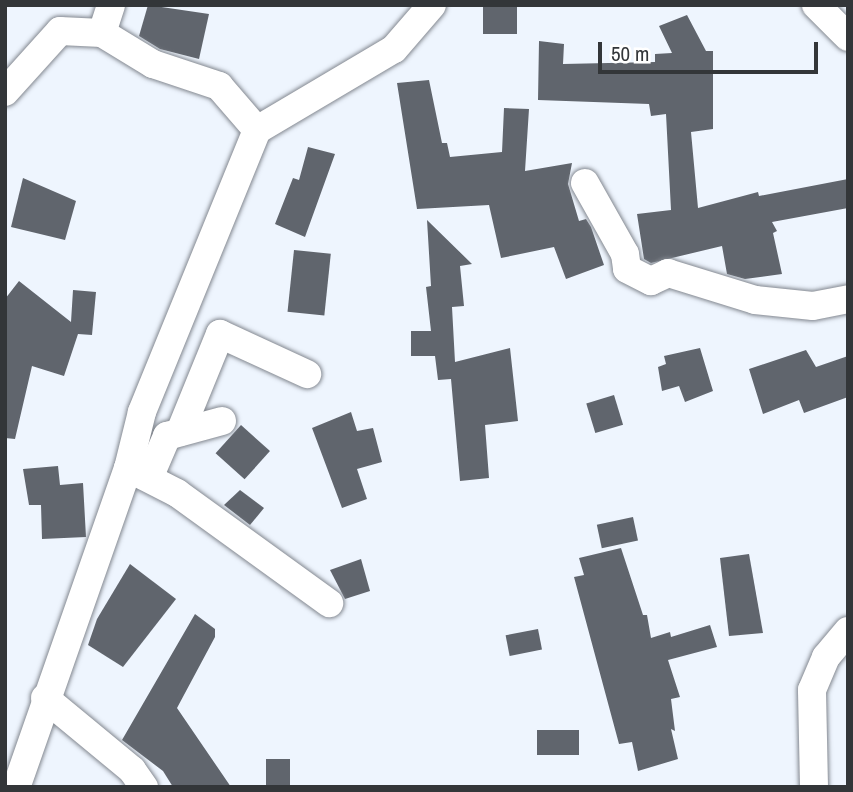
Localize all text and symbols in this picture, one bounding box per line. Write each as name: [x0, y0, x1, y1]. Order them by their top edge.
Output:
scale bar: [601, 28, 822, 72]
text: 50 m: [611, 39, 649, 68]

